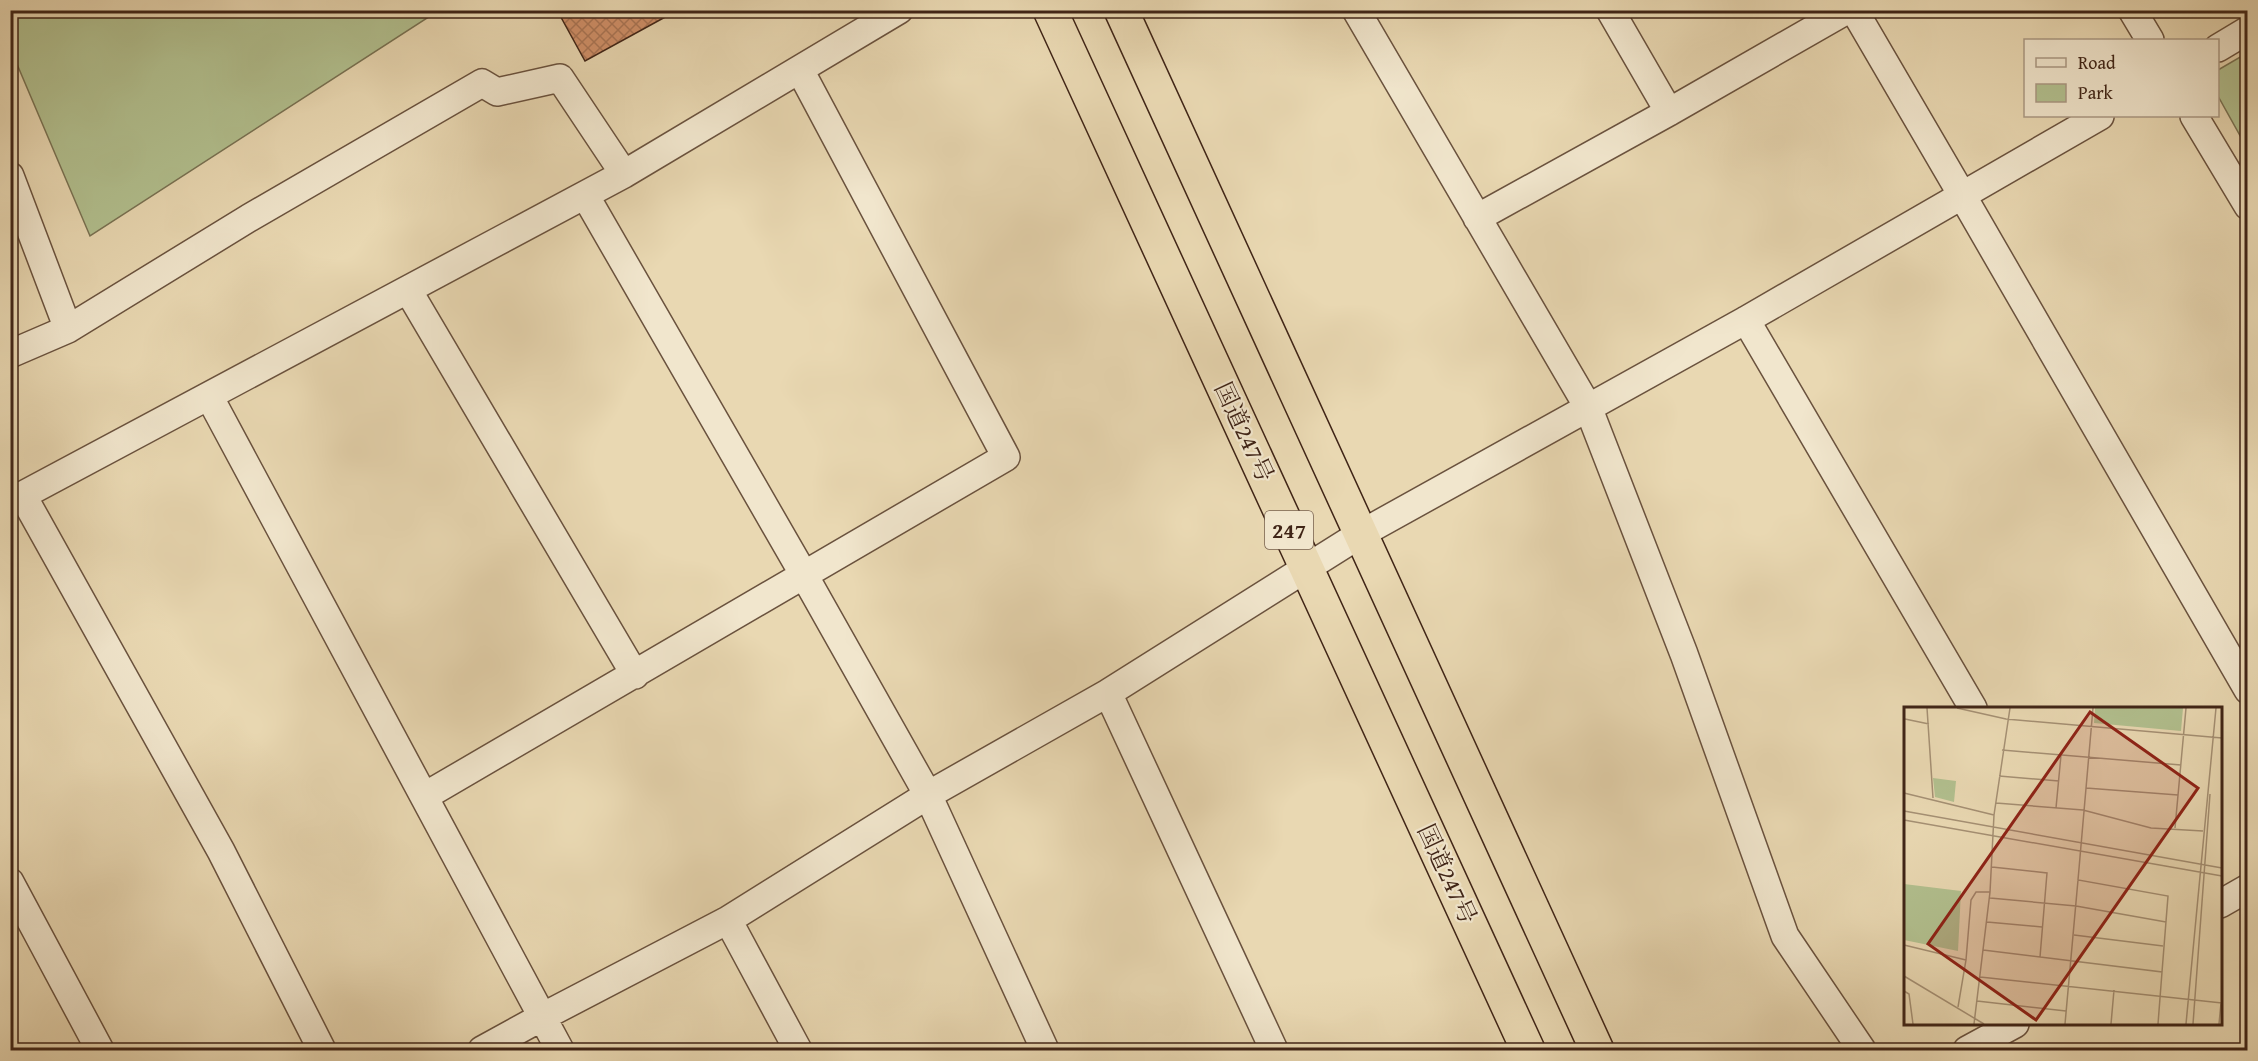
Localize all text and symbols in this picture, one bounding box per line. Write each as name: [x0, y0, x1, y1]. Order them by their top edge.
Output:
legend: [2024, 39, 2219, 117]
text: Road: [2078, 49, 2116, 76]
text: Park: [2078, 79, 2114, 106]
street label: 国道247号: [1206, 376, 1283, 488]
road number: 247: [1265, 511, 1313, 549]
inset map: [1904, 707, 2222, 1025]
street label: 国道247号: [1409, 818, 1486, 930]

